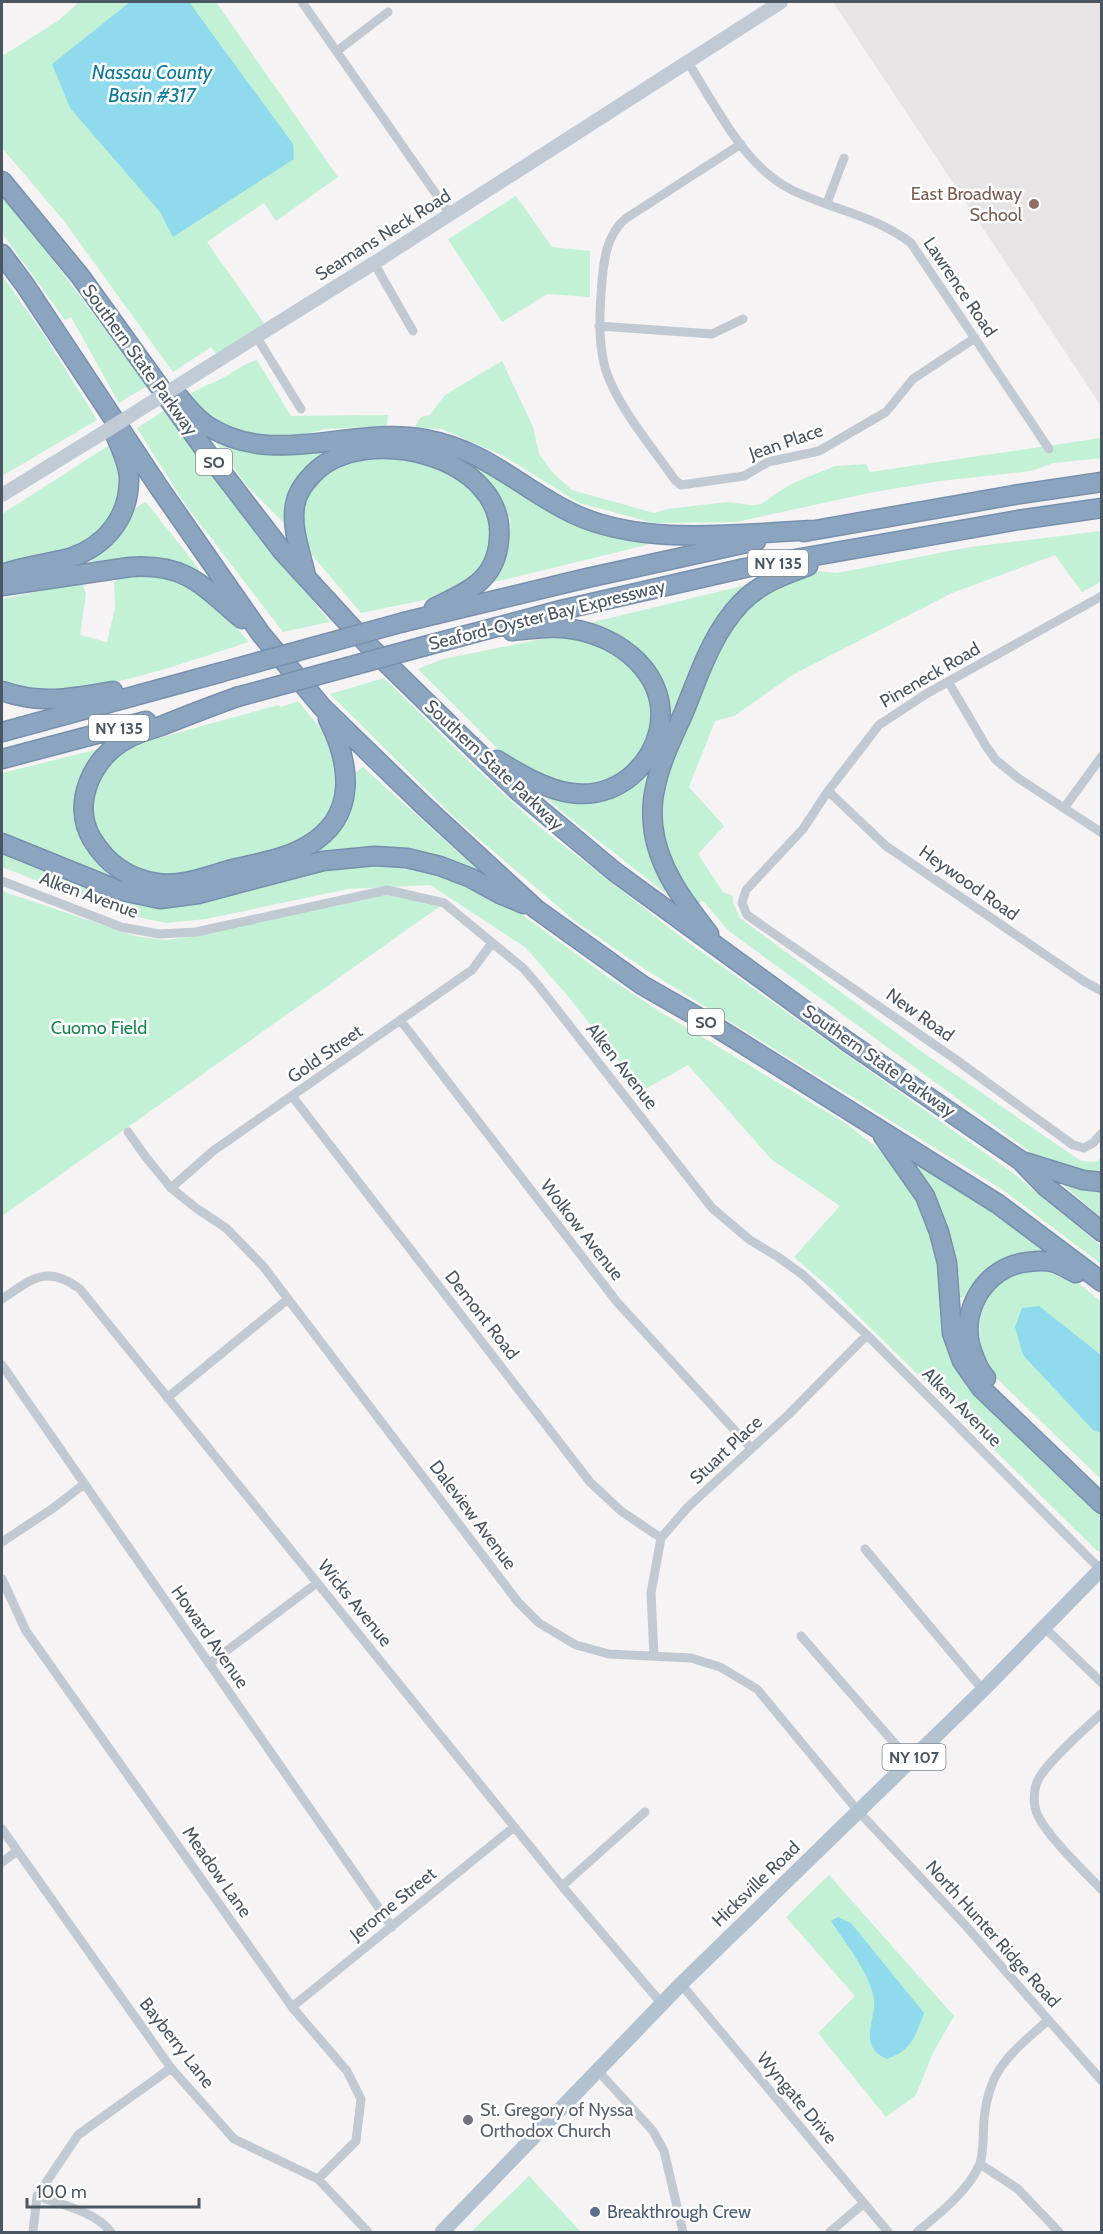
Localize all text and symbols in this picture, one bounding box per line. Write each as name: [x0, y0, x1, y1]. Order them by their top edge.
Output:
water label: Nassau County Basin #317: [92, 60, 213, 107]
place label: East Broadway School: [911, 183, 1023, 226]
street label: Seamans Neck Road: [311, 185, 455, 285]
marker: East Broadway School: [1027, 197, 1041, 211]
street label: Lawrence Road: [919, 233, 1001, 341]
street label: Southern State Parkway: [78, 280, 202, 440]
street label: Jean Place: [745, 419, 826, 465]
road number: SO: [196, 449, 232, 475]
road number: NY 135: [748, 550, 808, 576]
street label: Seaford-Oyster Bay Expressway: [426, 575, 668, 655]
street label: Pineneck Road: [876, 638, 984, 712]
street label: Southern State Parkway: [420, 695, 568, 835]
road number: NY 135: [89, 715, 149, 741]
street label: Heywood Road: [915, 841, 1023, 925]
street label: Alken Avenue: [37, 867, 141, 923]
street label: New Road: [882, 984, 958, 1046]
street label: Southern State Parkway: [798, 1000, 960, 1122]
road number: SO: [688, 1009, 724, 1035]
park label: Cuomo Field: [51, 1017, 147, 1039]
street label: Alken Avenue: [582, 1019, 662, 1113]
street label: Gold Street: [283, 1020, 367, 1088]
street label: Wolkow Avenue: [536, 1175, 628, 1285]
street label: Demont Road: [440, 1266, 524, 1364]
street label: Alken Avenue: [918, 1363, 1006, 1451]
street label: Stuart Place: [685, 1411, 767, 1489]
street label: Daleview Avenue: [425, 1456, 521, 1574]
street label: Wicks Avenue: [313, 1555, 397, 1651]
street label: Howard Avenue: [166, 1581, 254, 1693]
road number: NY 107: [882, 1744, 946, 1770]
street label: Meadow Lane: [178, 1822, 256, 1922]
street label: Hicksville Road: [708, 1837, 804, 1931]
street label: North Hunter Ridge Road: [921, 1856, 1065, 2012]
street label: Jerome Street: [345, 1863, 440, 1946]
street label: Bayberry Lane: [135, 1993, 219, 2093]
street label: Wyngate Drive: [752, 2048, 842, 2148]
place label: St. Gregory of Nyssa Orthodox Church: [480, 2099, 634, 2142]
marker: St. Gregory of Nyssa Orthodox Church: [461, 2113, 475, 2127]
scale bar: [27, 2171, 200, 2209]
text: 100 m: [36, 2181, 87, 2203]
place label: Breakthrough Crew: [607, 2201, 751, 2223]
marker: Breakthrough Crew: [588, 2205, 602, 2219]

